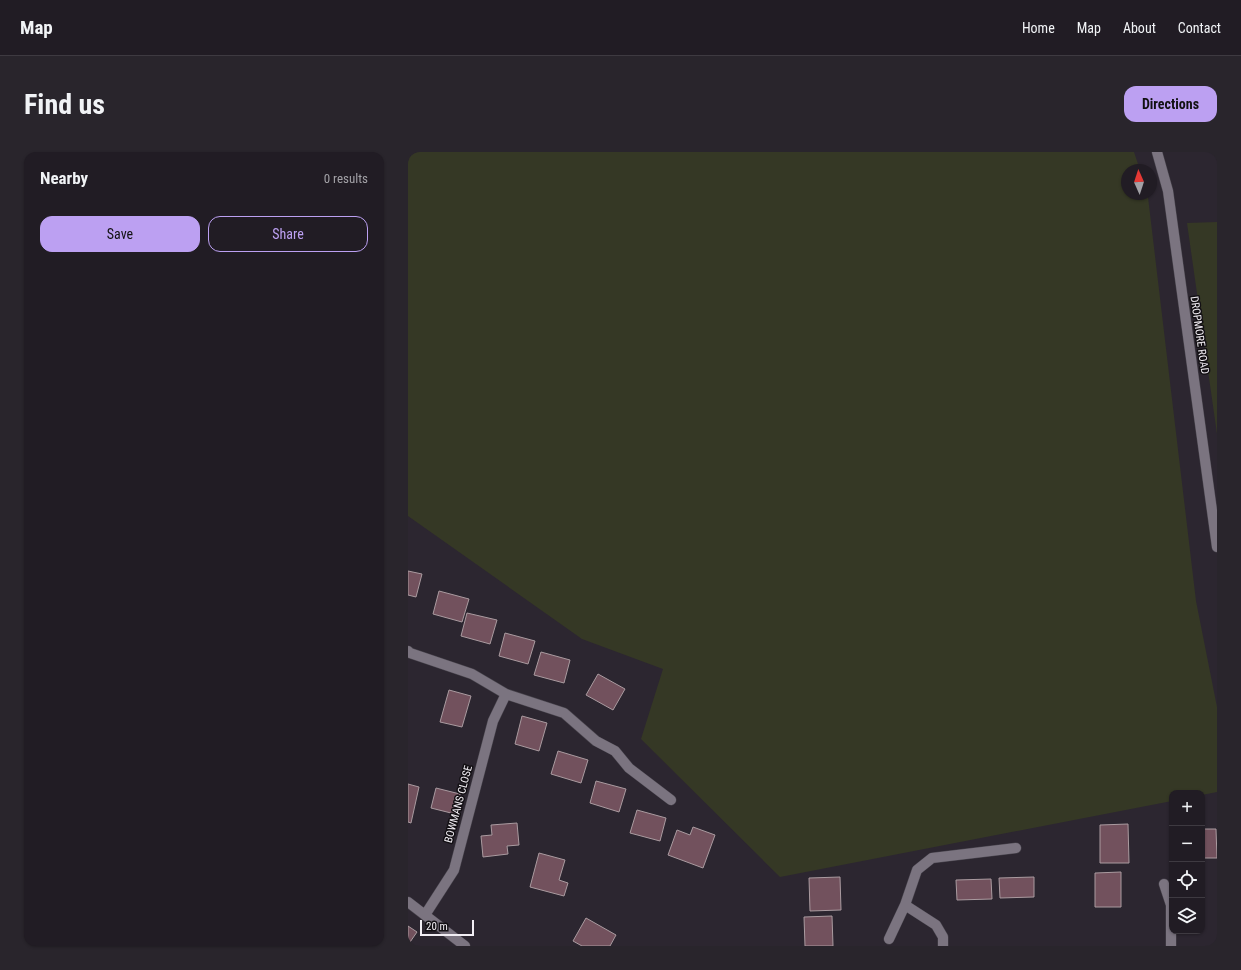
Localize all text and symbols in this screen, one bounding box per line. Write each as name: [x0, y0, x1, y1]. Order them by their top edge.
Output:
text: Map: [20, 16, 53, 39]
text: Home: [1022, 20, 1055, 36]
text: Map: [1077, 20, 1101, 36]
text: About: [1123, 20, 1156, 36]
text: Contact: [1178, 20, 1221, 36]
button: Directions: [1124, 86, 1217, 122]
text: Find us: [24, 88, 105, 121]
north arrow: [1121, 164, 1157, 200]
text: Nearby: [40, 168, 88, 188]
text: 0 results: [324, 171, 368, 186]
button: Save: [40, 216, 200, 252]
button: Share: [208, 216, 368, 252]
street label: DROPMORE ROAD: [1188, 295, 1211, 375]
street label: BOWMANS CLOSE: [442, 763, 475, 844]
map controls: [1169, 790, 1205, 934]
button: +: [1169, 790, 1205, 826]
button: −: [1169, 826, 1205, 862]
button: locate: [1169, 862, 1205, 898]
button: layers: [1169, 898, 1205, 934]
scale bar: [420, 918, 474, 937]
text: 20 m: [426, 920, 448, 933]

